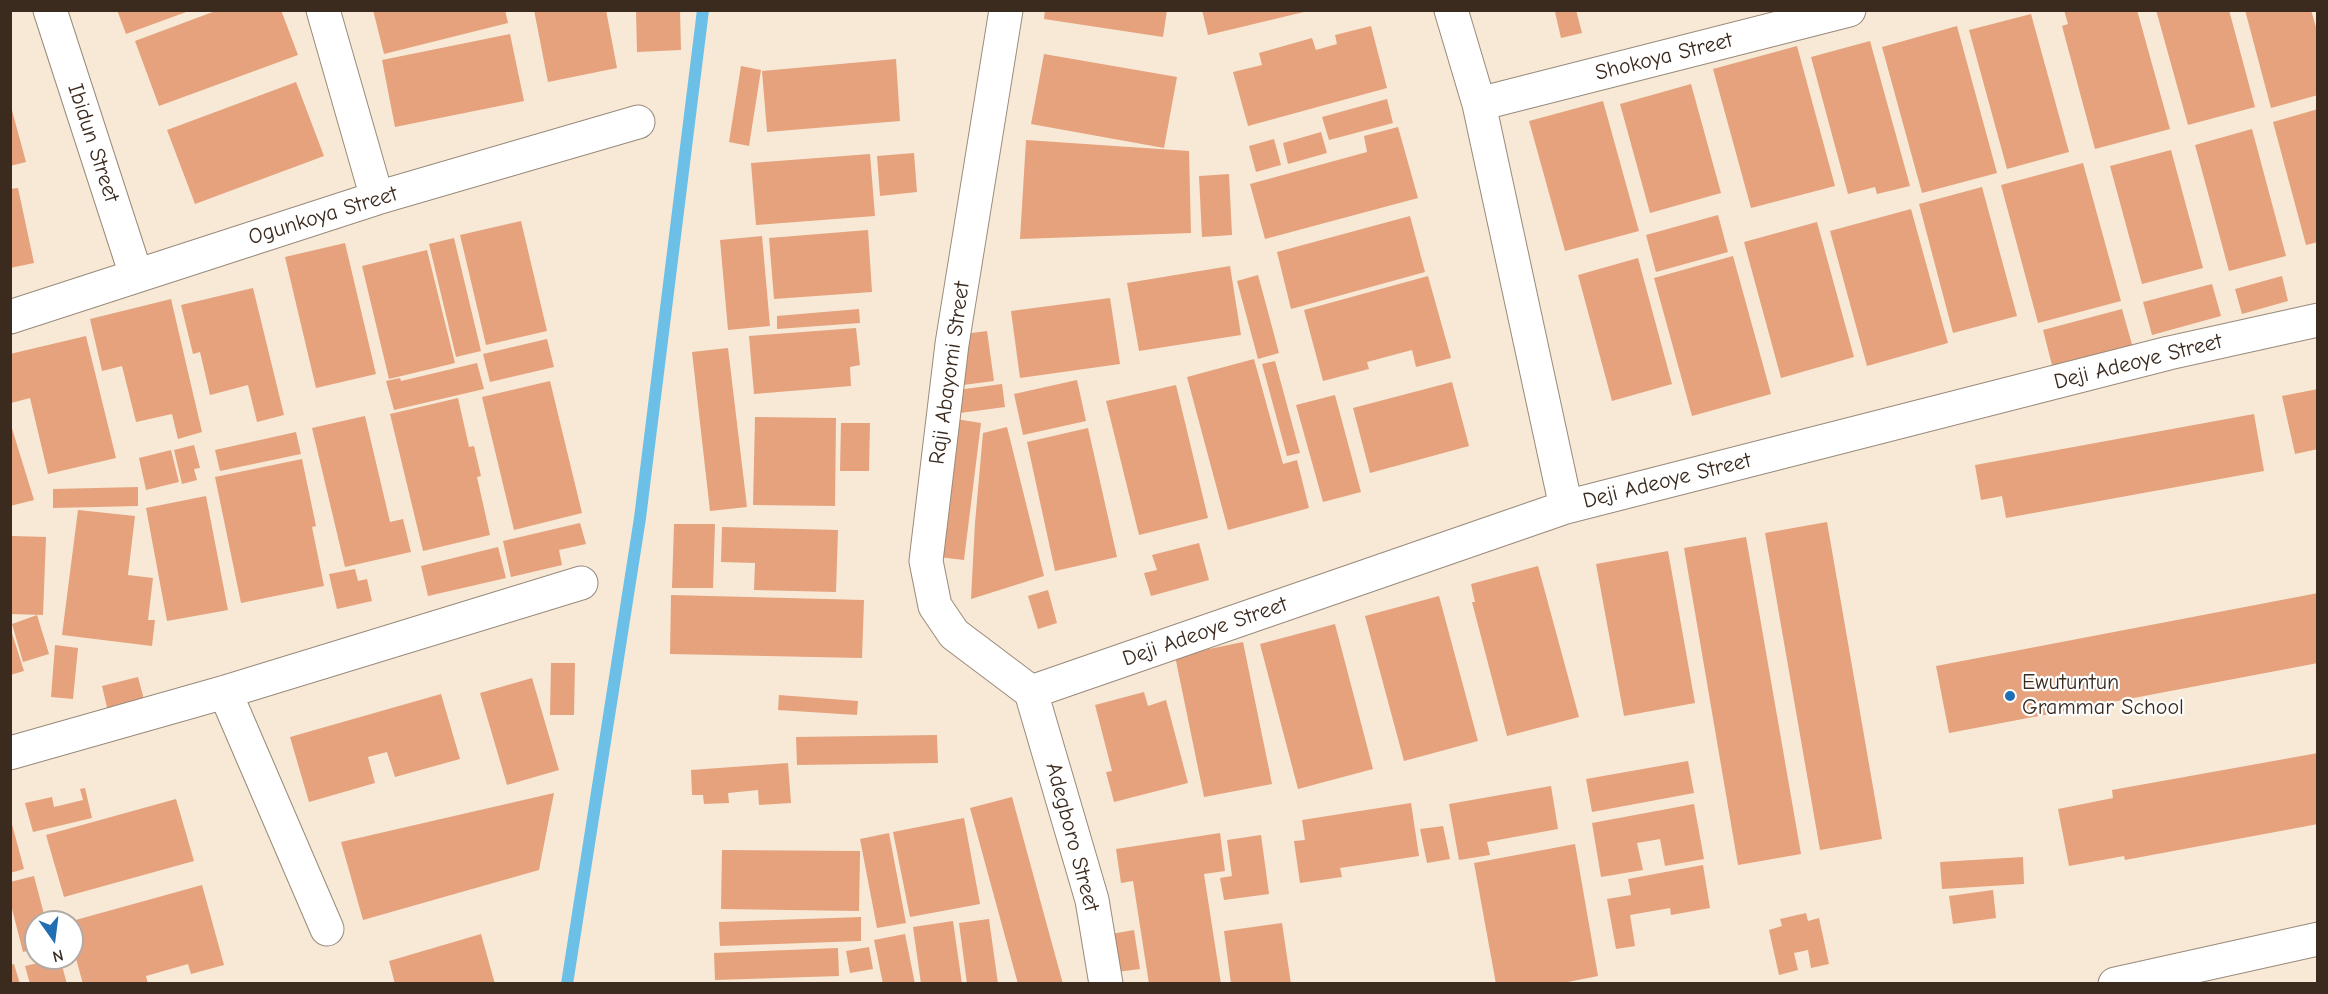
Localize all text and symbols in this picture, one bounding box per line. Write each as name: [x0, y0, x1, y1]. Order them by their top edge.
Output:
street label: Shokoya Street: [1593, 27, 1735, 87]
street label: Ibidun Street: [61, 80, 125, 206]
street label: Ogunkoya Street: [245, 181, 401, 251]
street label: Raji Abayomi Street: [924, 280, 976, 466]
street label: Deji Adeoye Street: [2051, 328, 2225, 396]
street label: Deji Adeoye Street: [1580, 447, 1754, 515]
street label: Deji Adeoye Street: [1119, 591, 1291, 673]
place label: Ewutuntun Grammar School: [2022, 670, 2184, 722]
marker: Ewutuntun Grammar School: [2003, 689, 2017, 703]
street label: Adegboro Street: [1039, 760, 1105, 914]
north arrow: [24, 910, 84, 970]
text: N: [51, 946, 65, 966]

